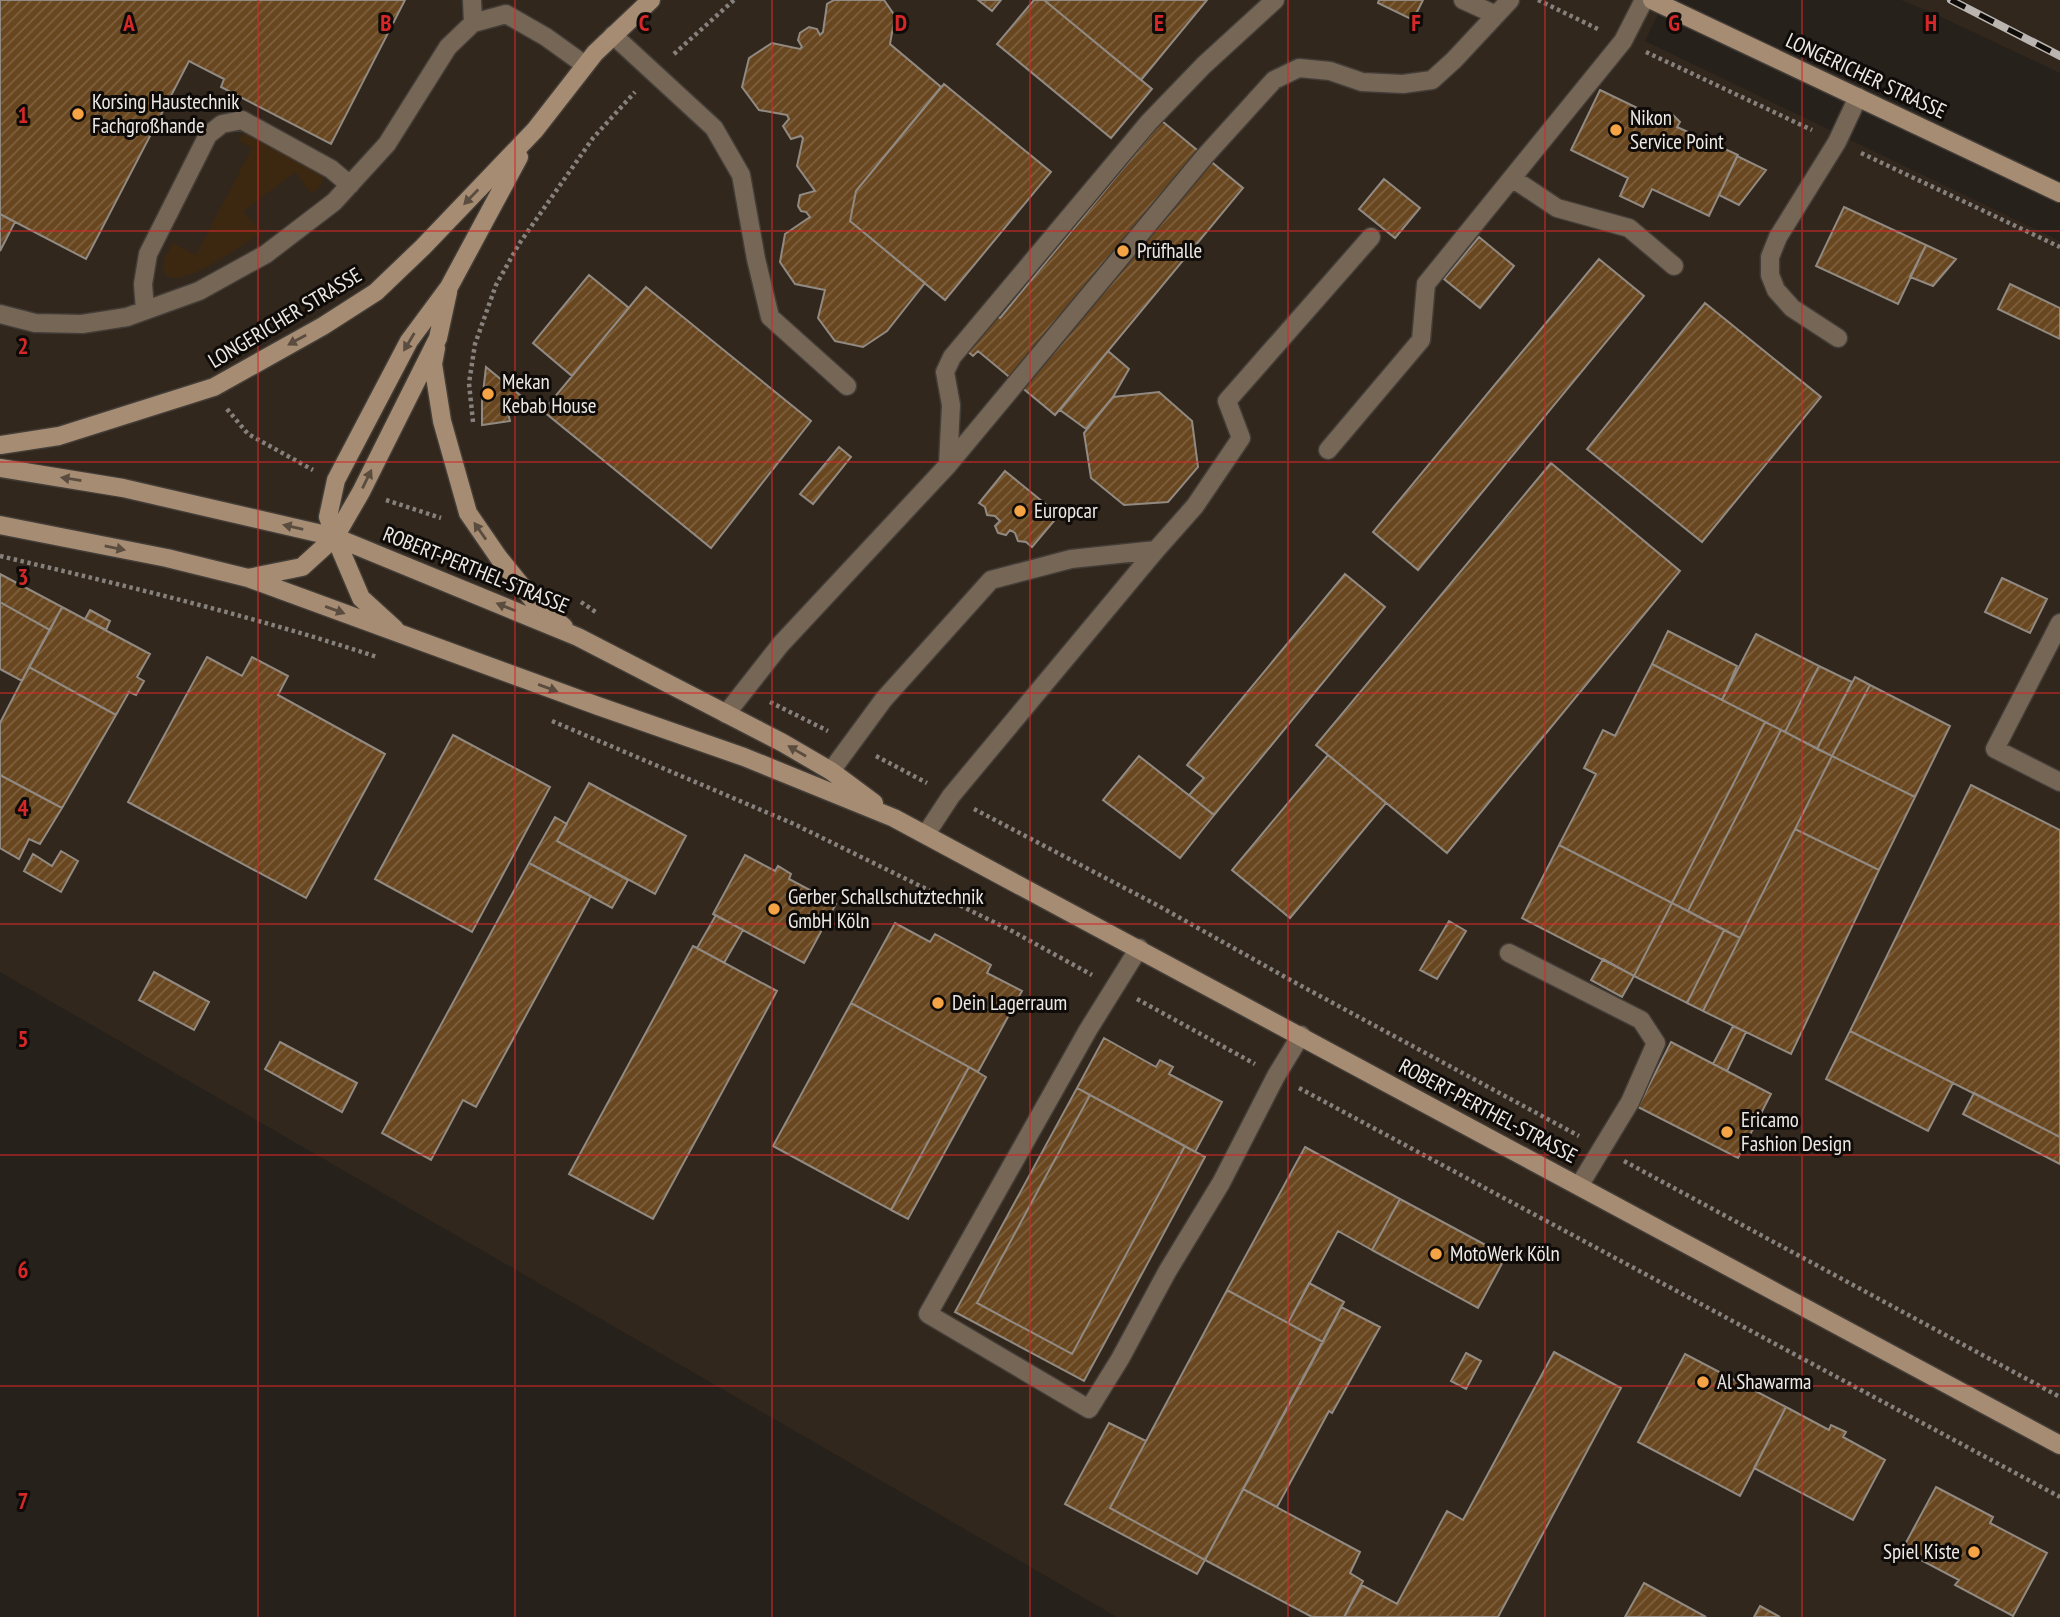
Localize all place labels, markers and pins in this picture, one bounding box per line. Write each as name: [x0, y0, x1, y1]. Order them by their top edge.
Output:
place label: Korsing Haustechnik Fachgroßhande: [92, 88, 239, 139]
place label: Nikon Service Point: [1630, 104, 1724, 155]
marker: Korsing Haustechnik Fachgroßhande: [70, 106, 86, 122]
marker: Nikon Service Point: [1608, 122, 1624, 138]
place label: Prüfhalle: [1137, 237, 1202, 264]
marker: Prüfhalle: [1115, 243, 1131, 259]
place label: Mekan Kebab House: [502, 368, 597, 419]
marker: Mekan Kebab House: [480, 386, 496, 402]
place label: Europcar: [1034, 497, 1098, 524]
marker: Europcar: [1012, 503, 1028, 519]
place label: Gerber Schallschutztechnik GmbH Köln: [788, 883, 984, 934]
marker: Gerber Schallschutztechnik GmbH Köln: [766, 901, 782, 917]
place label: Dein Lagerraum: [952, 989, 1067, 1016]
marker: Dein Lagerraum: [930, 995, 946, 1011]
place label: Ericamo Fashion Design: [1741, 1106, 1851, 1157]
marker: Ericamo Fashion Design: [1719, 1124, 1735, 1140]
place label: MotoWerk Köln: [1450, 1240, 1560, 1267]
marker: MotoWerk Köln: [1428, 1246, 1444, 1262]
place label: Al Shawarma: [1717, 1368, 1812, 1395]
marker: Al Shawarma: [1695, 1374, 1711, 1390]
place label: Spiel Kiste: [1883, 1538, 1960, 1565]
marker: Spiel Kiste: [1966, 1544, 1982, 1560]

